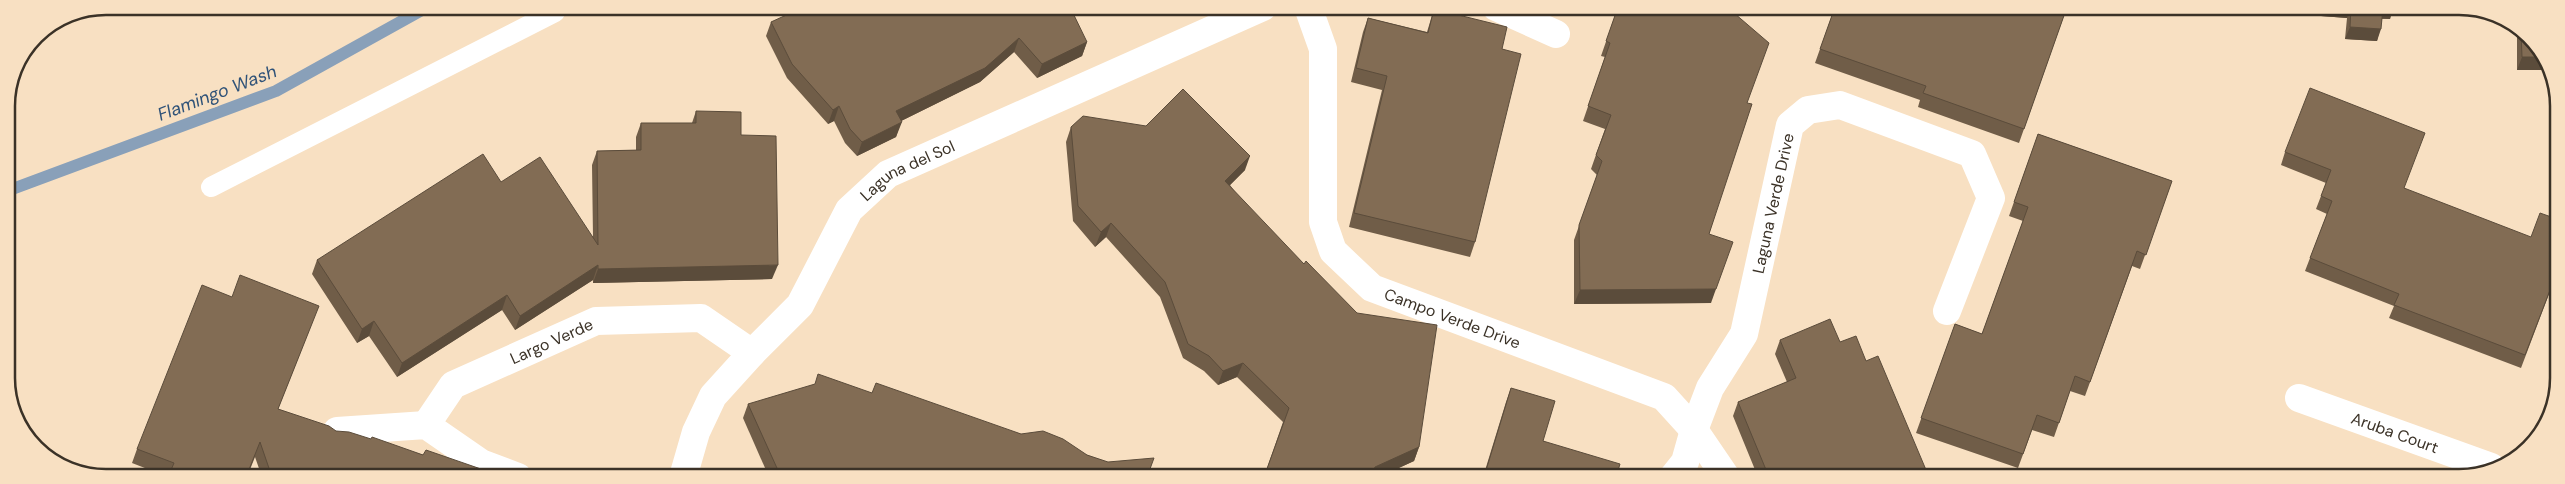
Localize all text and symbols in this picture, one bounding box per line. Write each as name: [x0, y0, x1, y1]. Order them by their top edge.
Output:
water label: Flamingo Wash: [154, 59, 280, 127]
street label: Laguna Verde Drive: [1747, 131, 1798, 275]
street label: Laguna del Sol: [855, 135, 958, 205]
street label: Campo Verde Drive: [1381, 283, 1524, 353]
street label: Largo Verde: [507, 313, 596, 369]
street label: Aruba Court: [2349, 407, 2441, 458]

